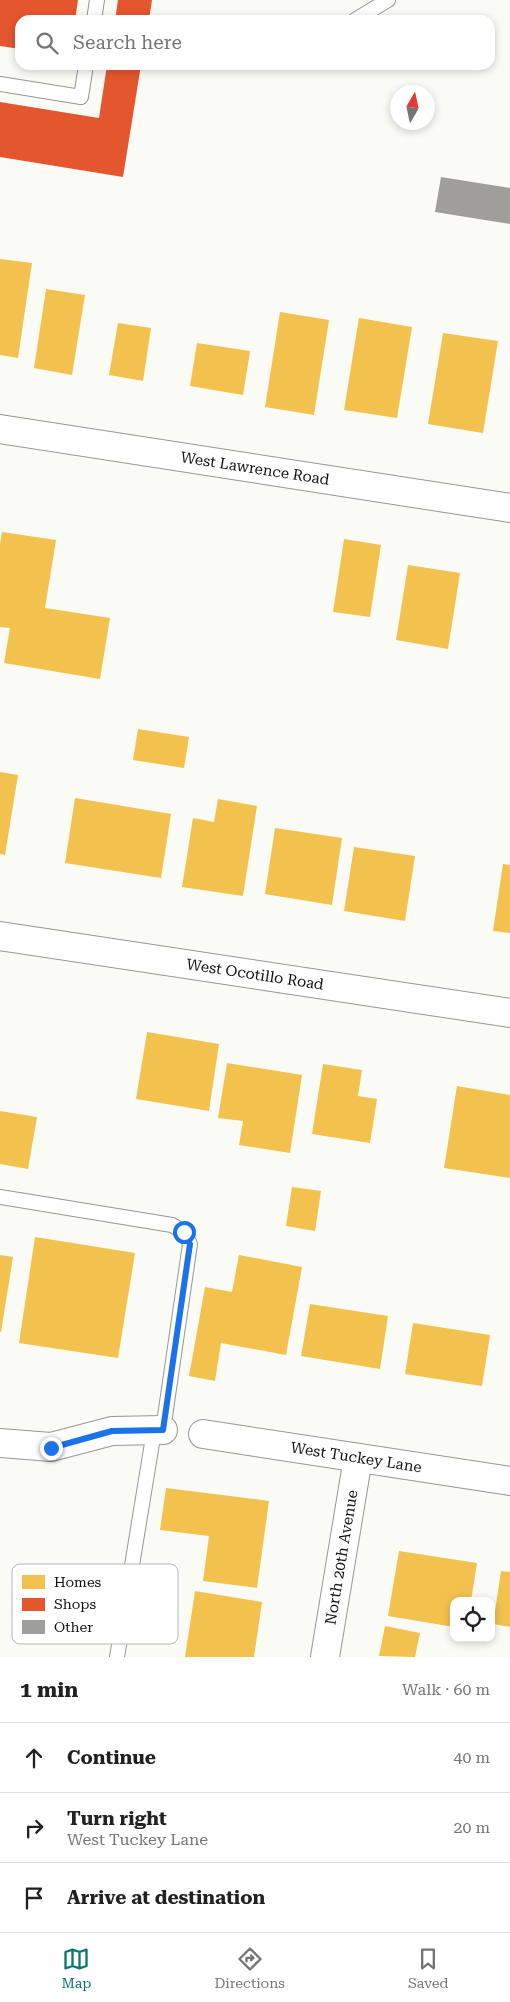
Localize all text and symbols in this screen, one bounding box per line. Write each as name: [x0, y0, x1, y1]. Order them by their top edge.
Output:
search box: [15, 15, 495, 70]
icon: search: [33, 29, 61, 57]
text: Search here: [73, 31, 182, 54]
north arrow: [390, 85, 435, 130]
street label: West Lawrence Road: [179, 448, 331, 489]
street label: West Ocotillo Road: [185, 955, 325, 994]
route start: [173, 1221, 196, 1244]
route end: [40, 1437, 63, 1460]
street label: West Tuckey Lane: [289, 1439, 423, 1476]
street label: North 20th Avenue: [321, 1489, 362, 1626]
legend: [12, 1564, 178, 1644]
text: Homes: [54, 1574, 102, 1590]
text: Shops: [54, 1596, 97, 1612]
map controls: [450, 1597, 495, 1642]
button: locate: [450, 1597, 495, 1642]
text: Other: [54, 1619, 93, 1635]
text: 1 min: [20, 1678, 78, 1702]
text: Walk · 60 m: [402, 1680, 490, 1699]
icon: ahead: [20, 1744, 48, 1772]
text: Continue: [67, 1746, 156, 1769]
text: 40 m: [453, 1748, 490, 1767]
text: Turn right: [67, 1807, 167, 1830]
icon: right: [20, 1814, 48, 1842]
text: 20 m: [453, 1818, 490, 1837]
text: West Tuckey Lane: [67, 1830, 208, 1849]
icon: arrive: [20, 1884, 48, 1912]
text: Arrive at destination: [67, 1886, 265, 1909]
tab: Map: [62, 1945, 91, 1991]
tab: Directions: [214, 1945, 285, 1991]
tab: Saved: [408, 1945, 449, 1991]

